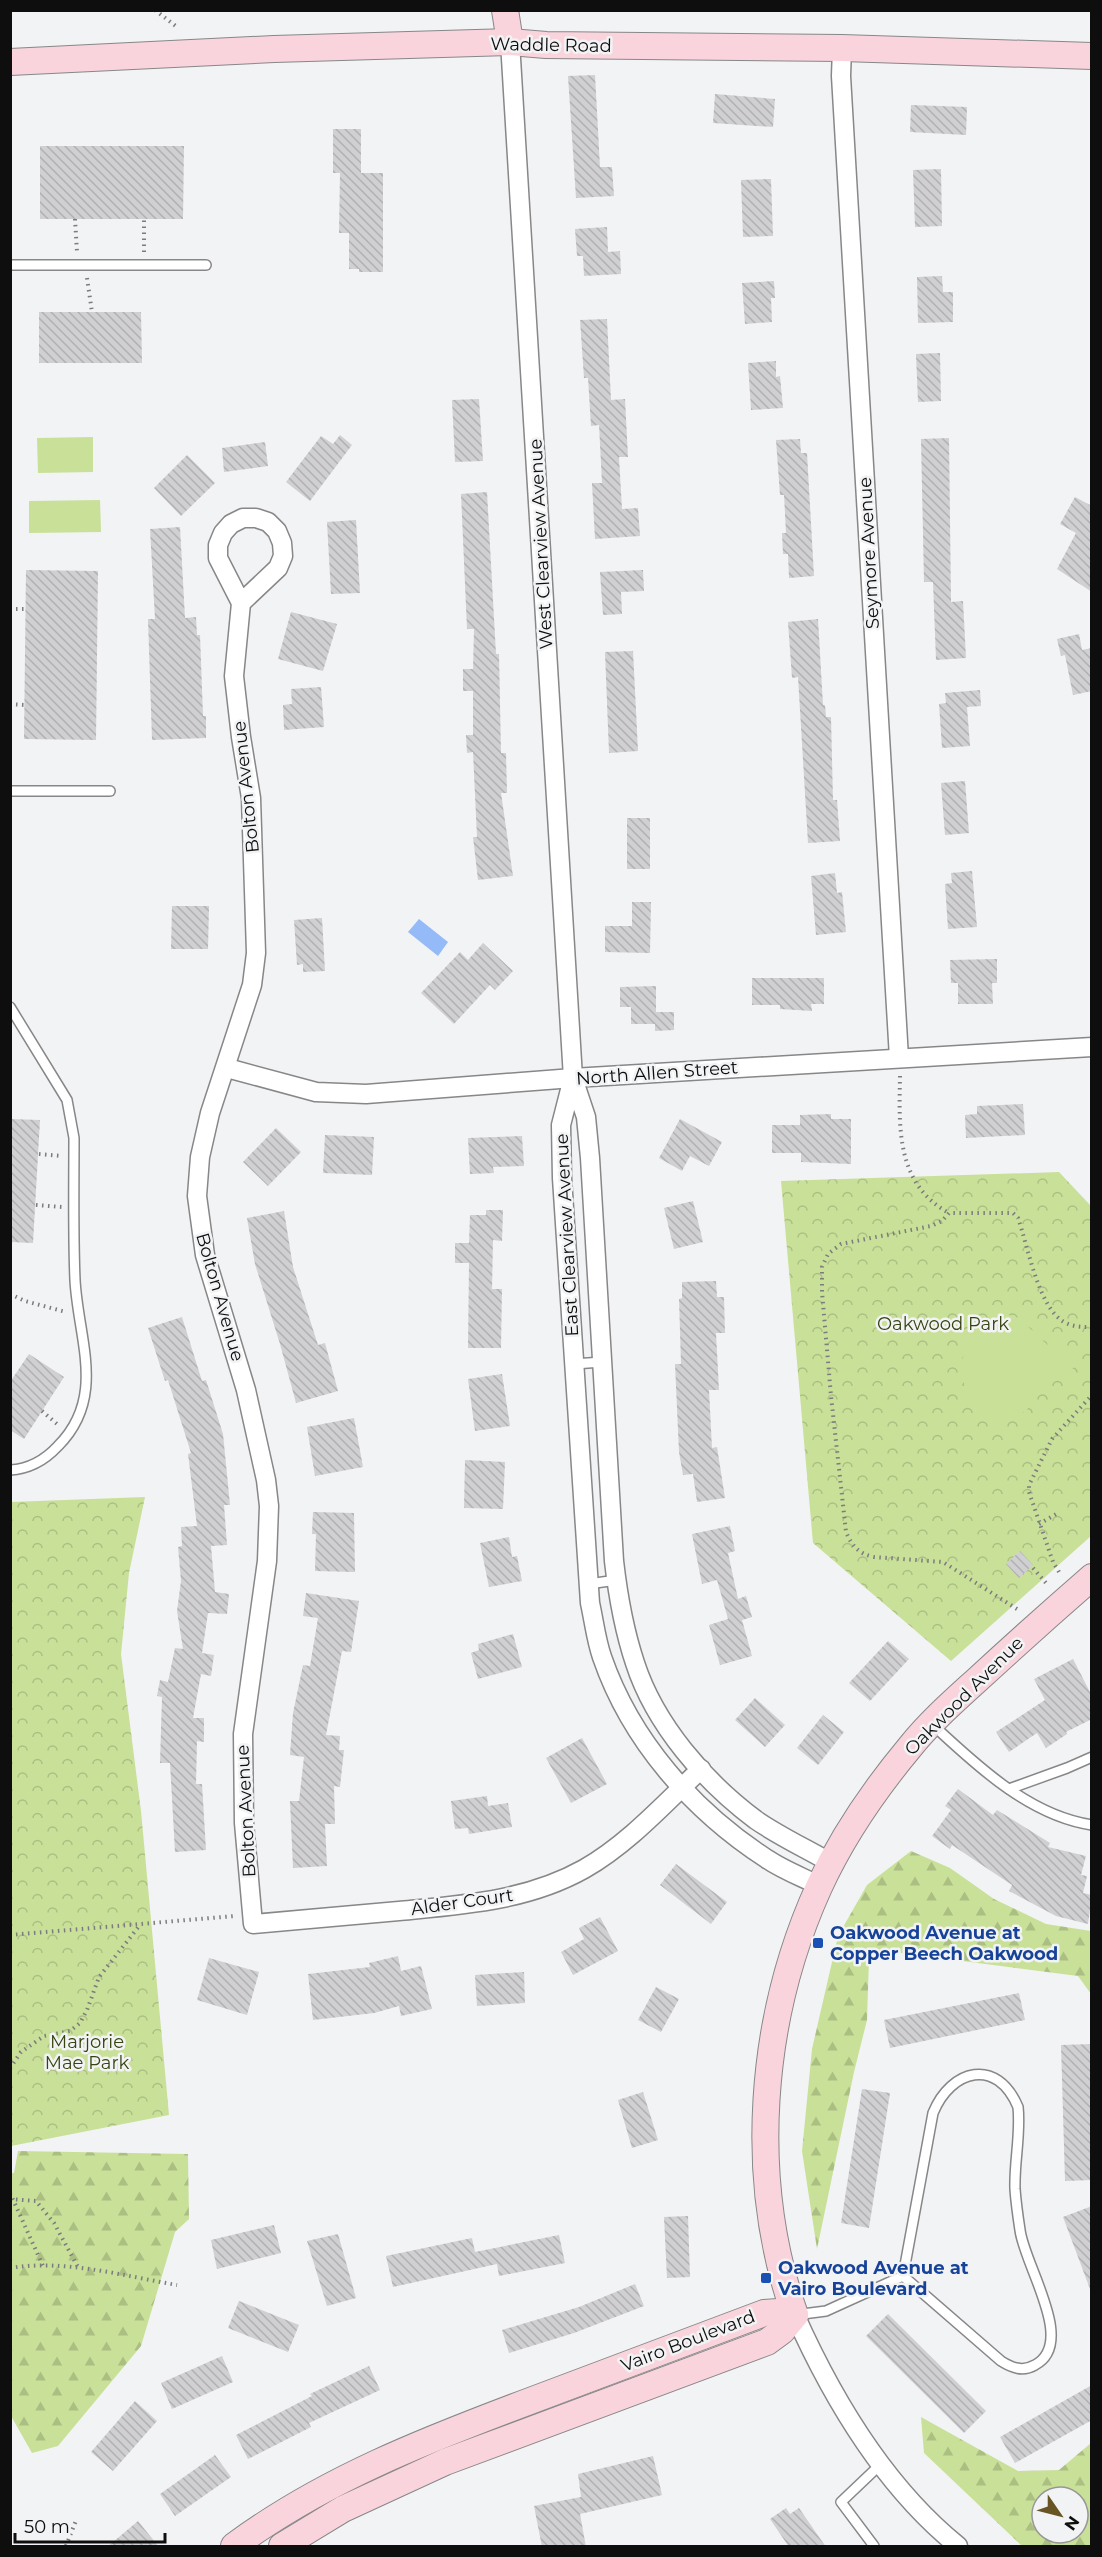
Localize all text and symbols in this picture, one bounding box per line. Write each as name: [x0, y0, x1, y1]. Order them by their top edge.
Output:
street label: Waddle Road: [490, 33, 612, 57]
street label: West Clearview Avenue: [524, 438, 558, 650]
street label: Seymore Avenue: [854, 476, 884, 630]
street label: Bolton Avenue: [228, 720, 264, 854]
street label: North Allen Street: [575, 1056, 739, 1090]
street label: East Clearview Avenue: [551, 1133, 583, 1337]
street label: Bolton Avenue: [191, 1230, 249, 1364]
park label: Oakwood Park: [877, 1313, 1009, 1335]
street label: Oakwood Avenue: [900, 1632, 1028, 1760]
street label: Bolton Avenue: [232, 1744, 260, 1878]
street label: Alder Court: [409, 1884, 515, 1920]
place label: Oakwood Avenue at Copper Beech Oakwood: [830, 1922, 1058, 1965]
marker: Oakwood Avenue at Copper Beech Oakwood: [811, 1936, 825, 1950]
park label: Marjorie Mae Park: [45, 2031, 129, 2074]
place label: Oakwood Avenue at Vairo Boulevard: [777, 2257, 969, 2300]
marker: Oakwood Avenue at Vairo Boulevard: [759, 2271, 773, 2285]
street label: Vairo Boulevard: [618, 2305, 758, 2377]
north arrow: [1030, 2485, 1090, 2545]
scale bar: [15, 2506, 165, 2544]
text: N: [1060, 2513, 1083, 2534]
text: 50 m: [24, 2516, 70, 2538]

